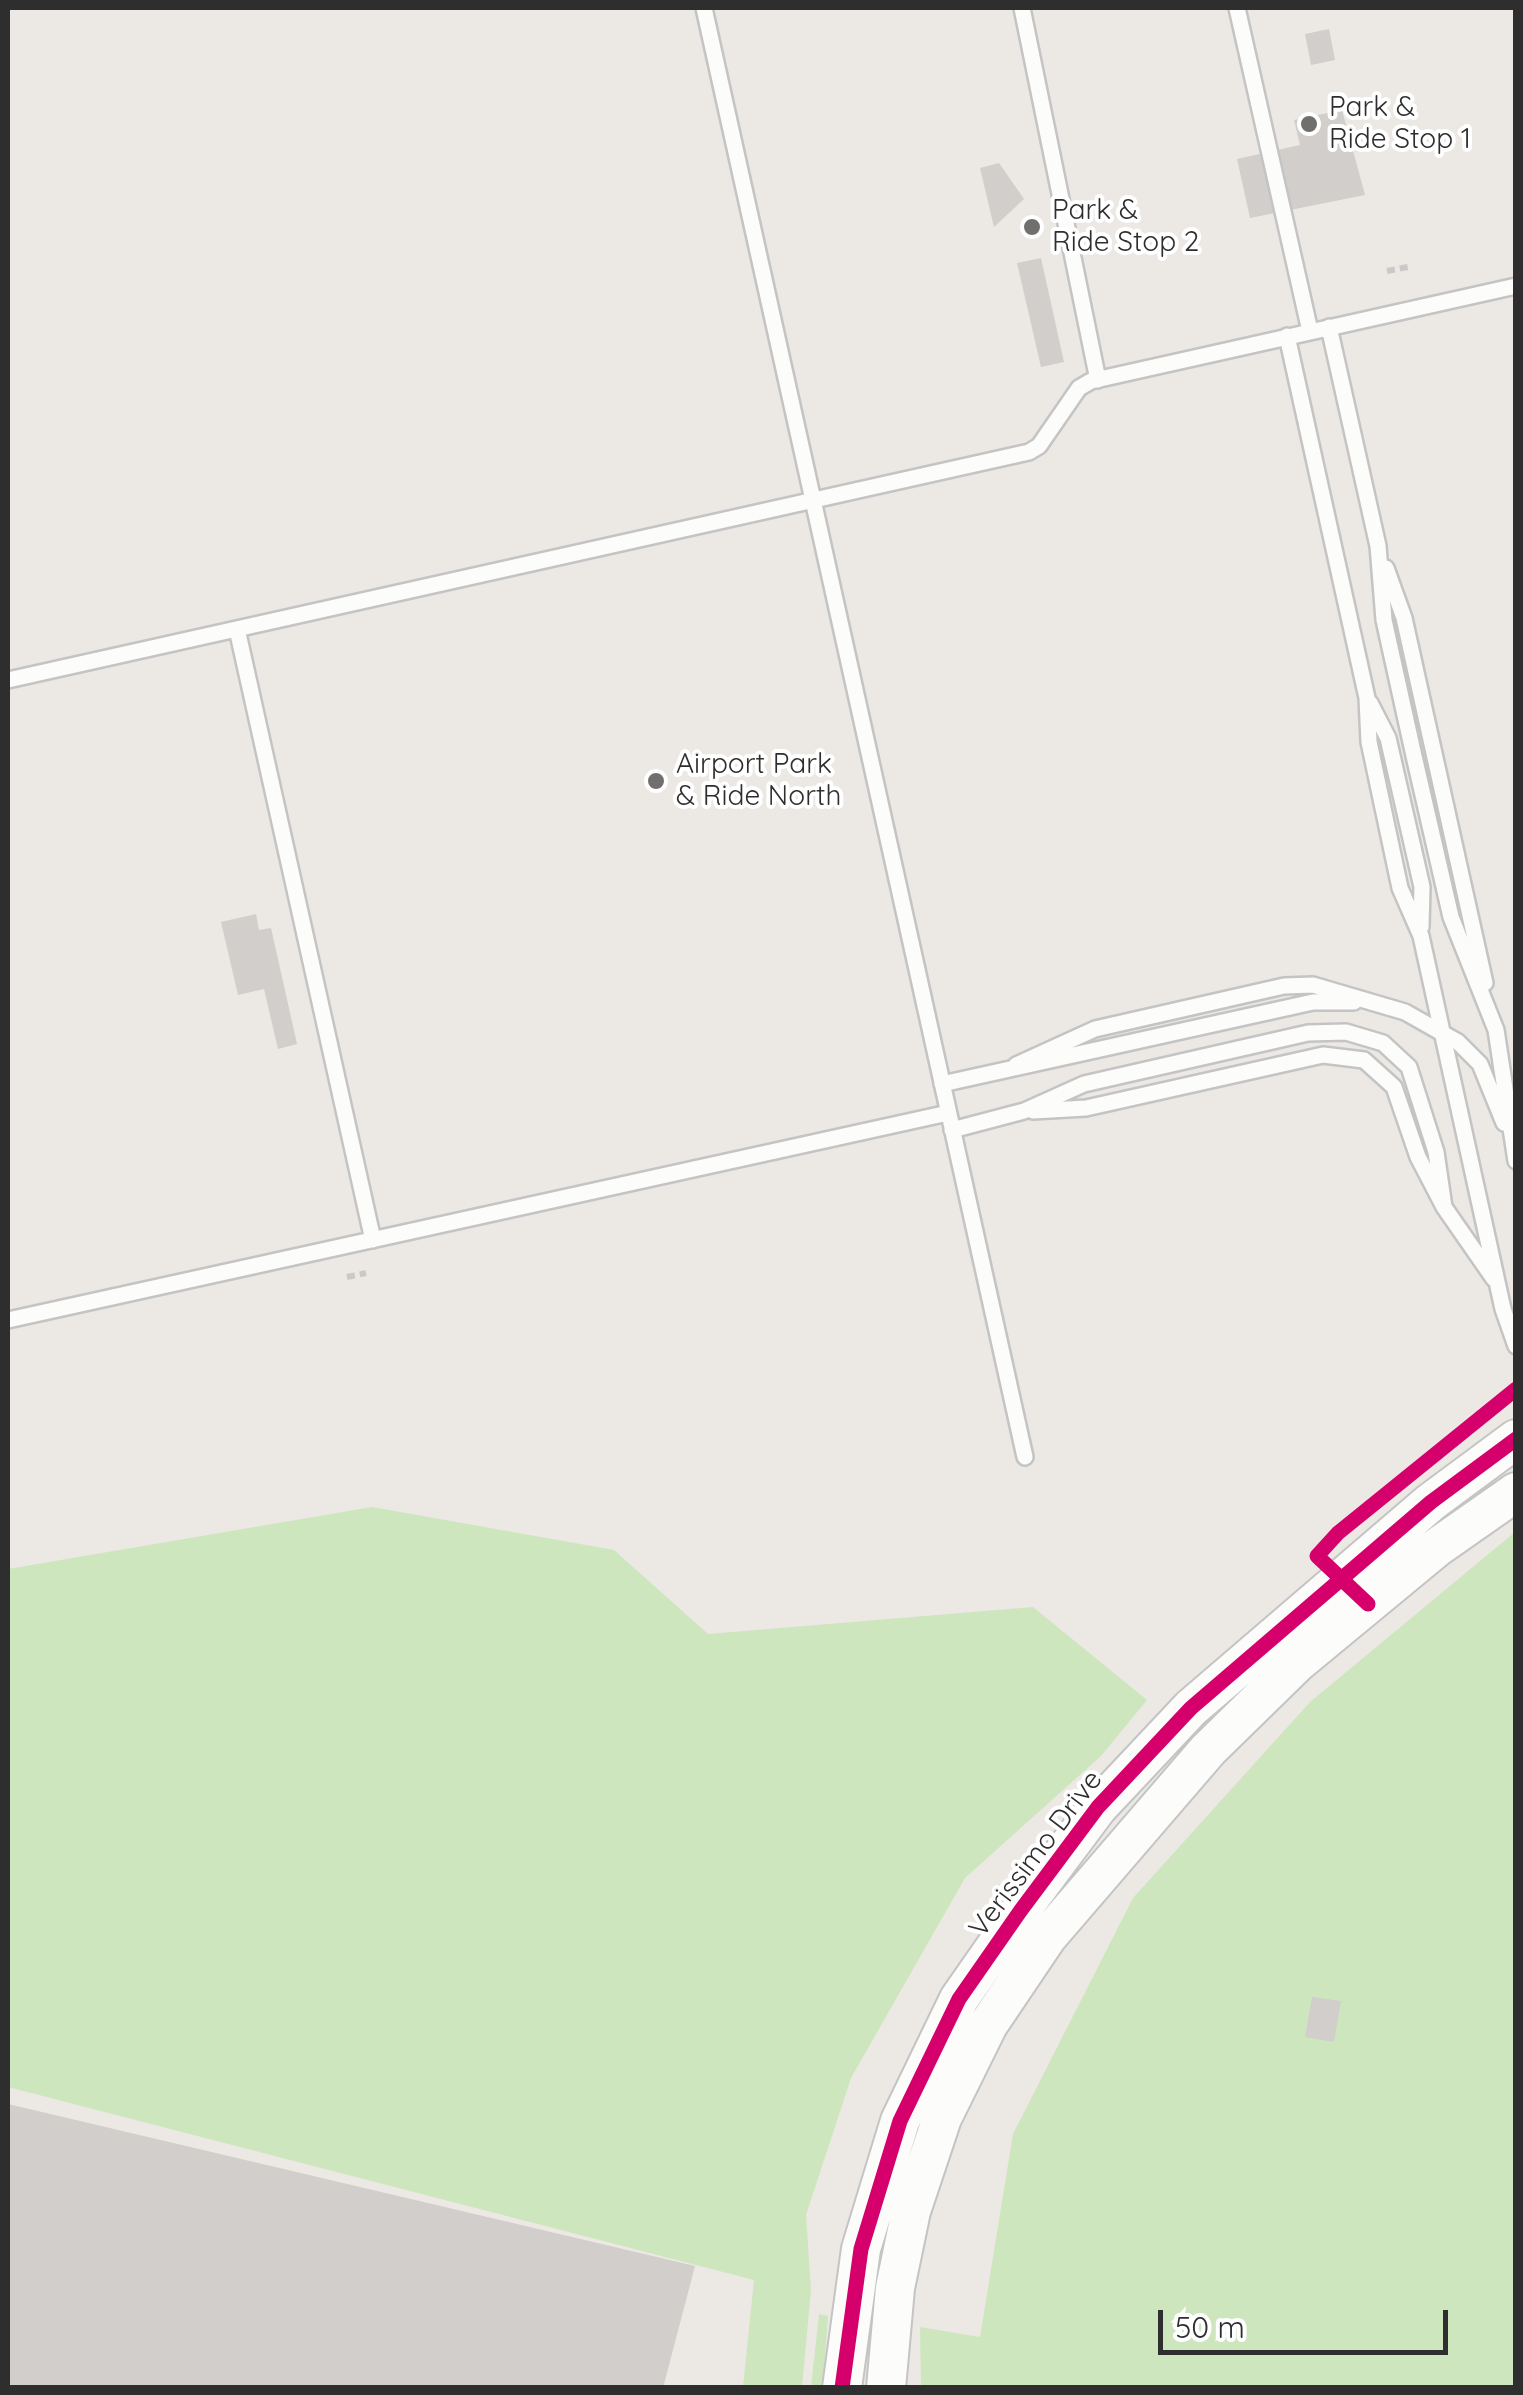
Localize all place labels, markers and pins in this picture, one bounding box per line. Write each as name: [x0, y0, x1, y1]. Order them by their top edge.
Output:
place label: Park & Ride Stop 1: [1329, 91, 1471, 157]
marker: Park & Ride Stop 1: [1298, 113, 1320, 135]
place label: Park & Ride Stop 2: [1052, 194, 1199, 260]
marker: Park & Ride Stop 2: [1021, 216, 1043, 238]
place label: Airport Park & Ride North: [676, 748, 841, 814]
marker: Airport Park & Ride North: [645, 770, 667, 792]

